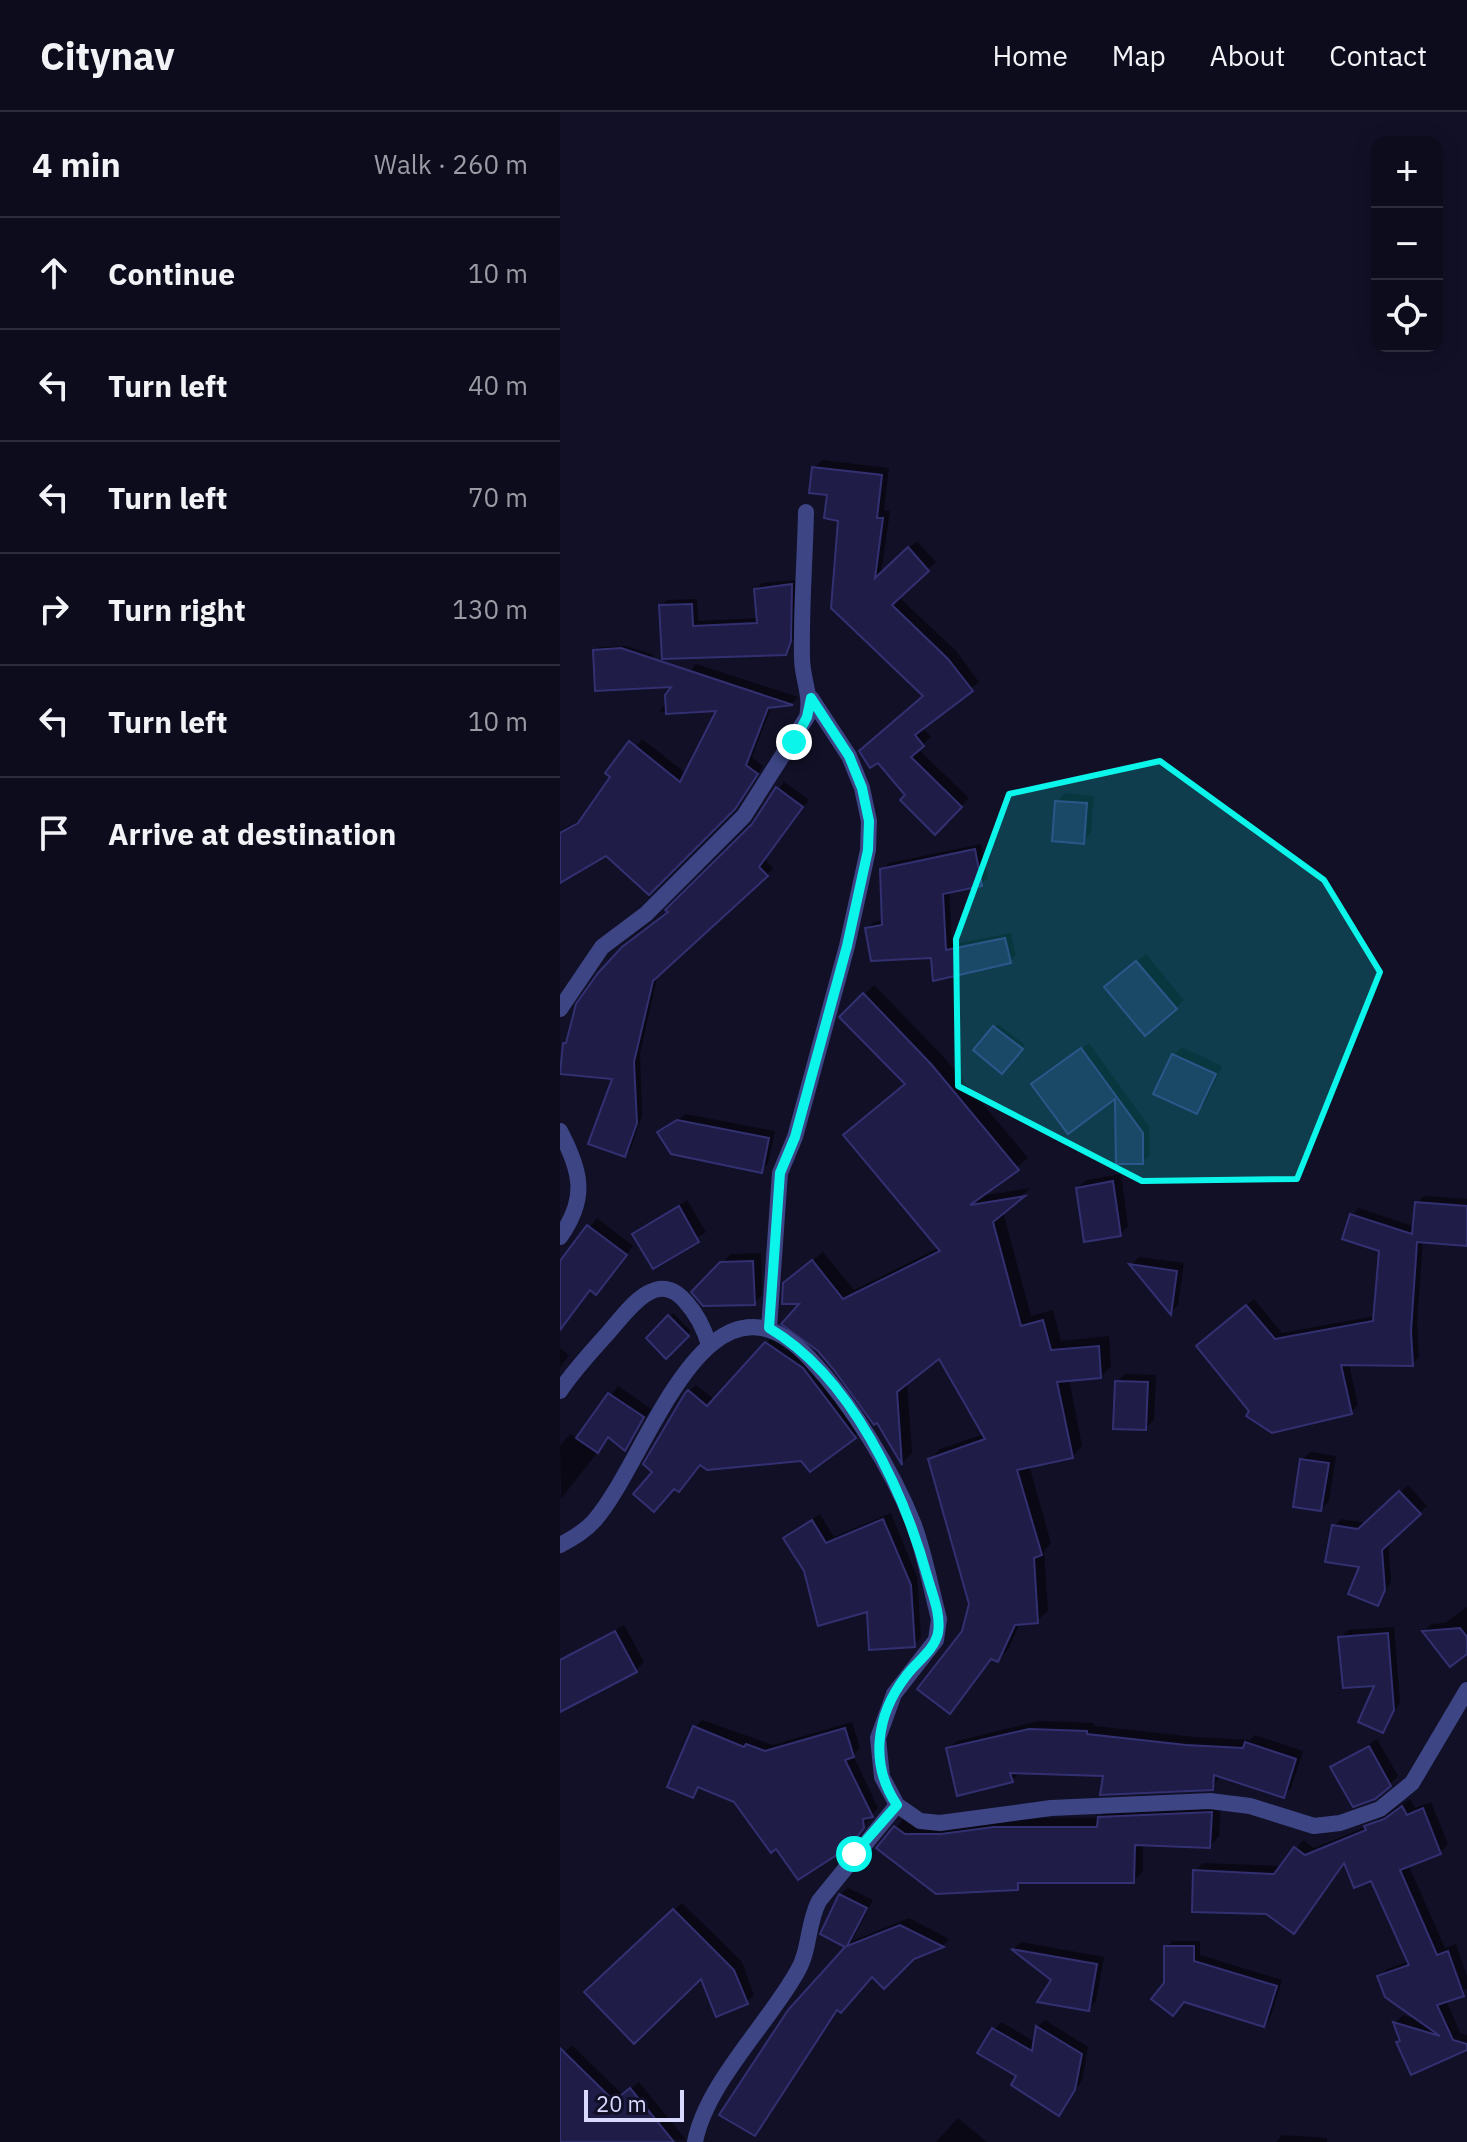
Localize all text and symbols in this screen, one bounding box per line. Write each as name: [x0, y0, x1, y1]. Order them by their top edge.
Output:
text: Citynav: [40, 31, 175, 80]
text: Home: [992, 37, 1068, 74]
text: Map: [1112, 37, 1166, 74]
text: About: [1210, 37, 1285, 74]
text: Contact: [1329, 37, 1427, 74]
map controls: [1371, 136, 1443, 352]
button: +: [1371, 136, 1443, 208]
text: 4 min: [32, 142, 121, 186]
text: Walk · 260 m: [374, 147, 528, 181]
button: −: [1371, 208, 1443, 280]
icon: ahead: [32, 251, 76, 295]
text: Continue: [108, 254, 235, 293]
text: 10 m: [468, 256, 528, 290]
button: locate: [1371, 280, 1443, 352]
icon: left: [32, 363, 76, 407]
text: Turn left: [108, 366, 227, 405]
text: 40 m: [468, 368, 528, 402]
icon: left: [32, 475, 76, 519]
text: Turn left: [108, 478, 227, 517]
text: 70 m: [468, 480, 528, 514]
icon: right: [32, 587, 76, 631]
text: Turn right: [108, 590, 246, 629]
text: 130 m: [452, 592, 528, 626]
icon: left: [32, 699, 76, 743]
text: Turn left: [108, 702, 227, 741]
text: 10 m: [468, 704, 528, 738]
route end: [776, 724, 812, 760]
icon: arrive: [32, 811, 76, 855]
text: Arrive at destination: [108, 814, 396, 853]
route start: [836, 1836, 872, 1872]
scale bar: [584, 2086, 684, 2122]
text: 20 m: [596, 2089, 647, 2118]

